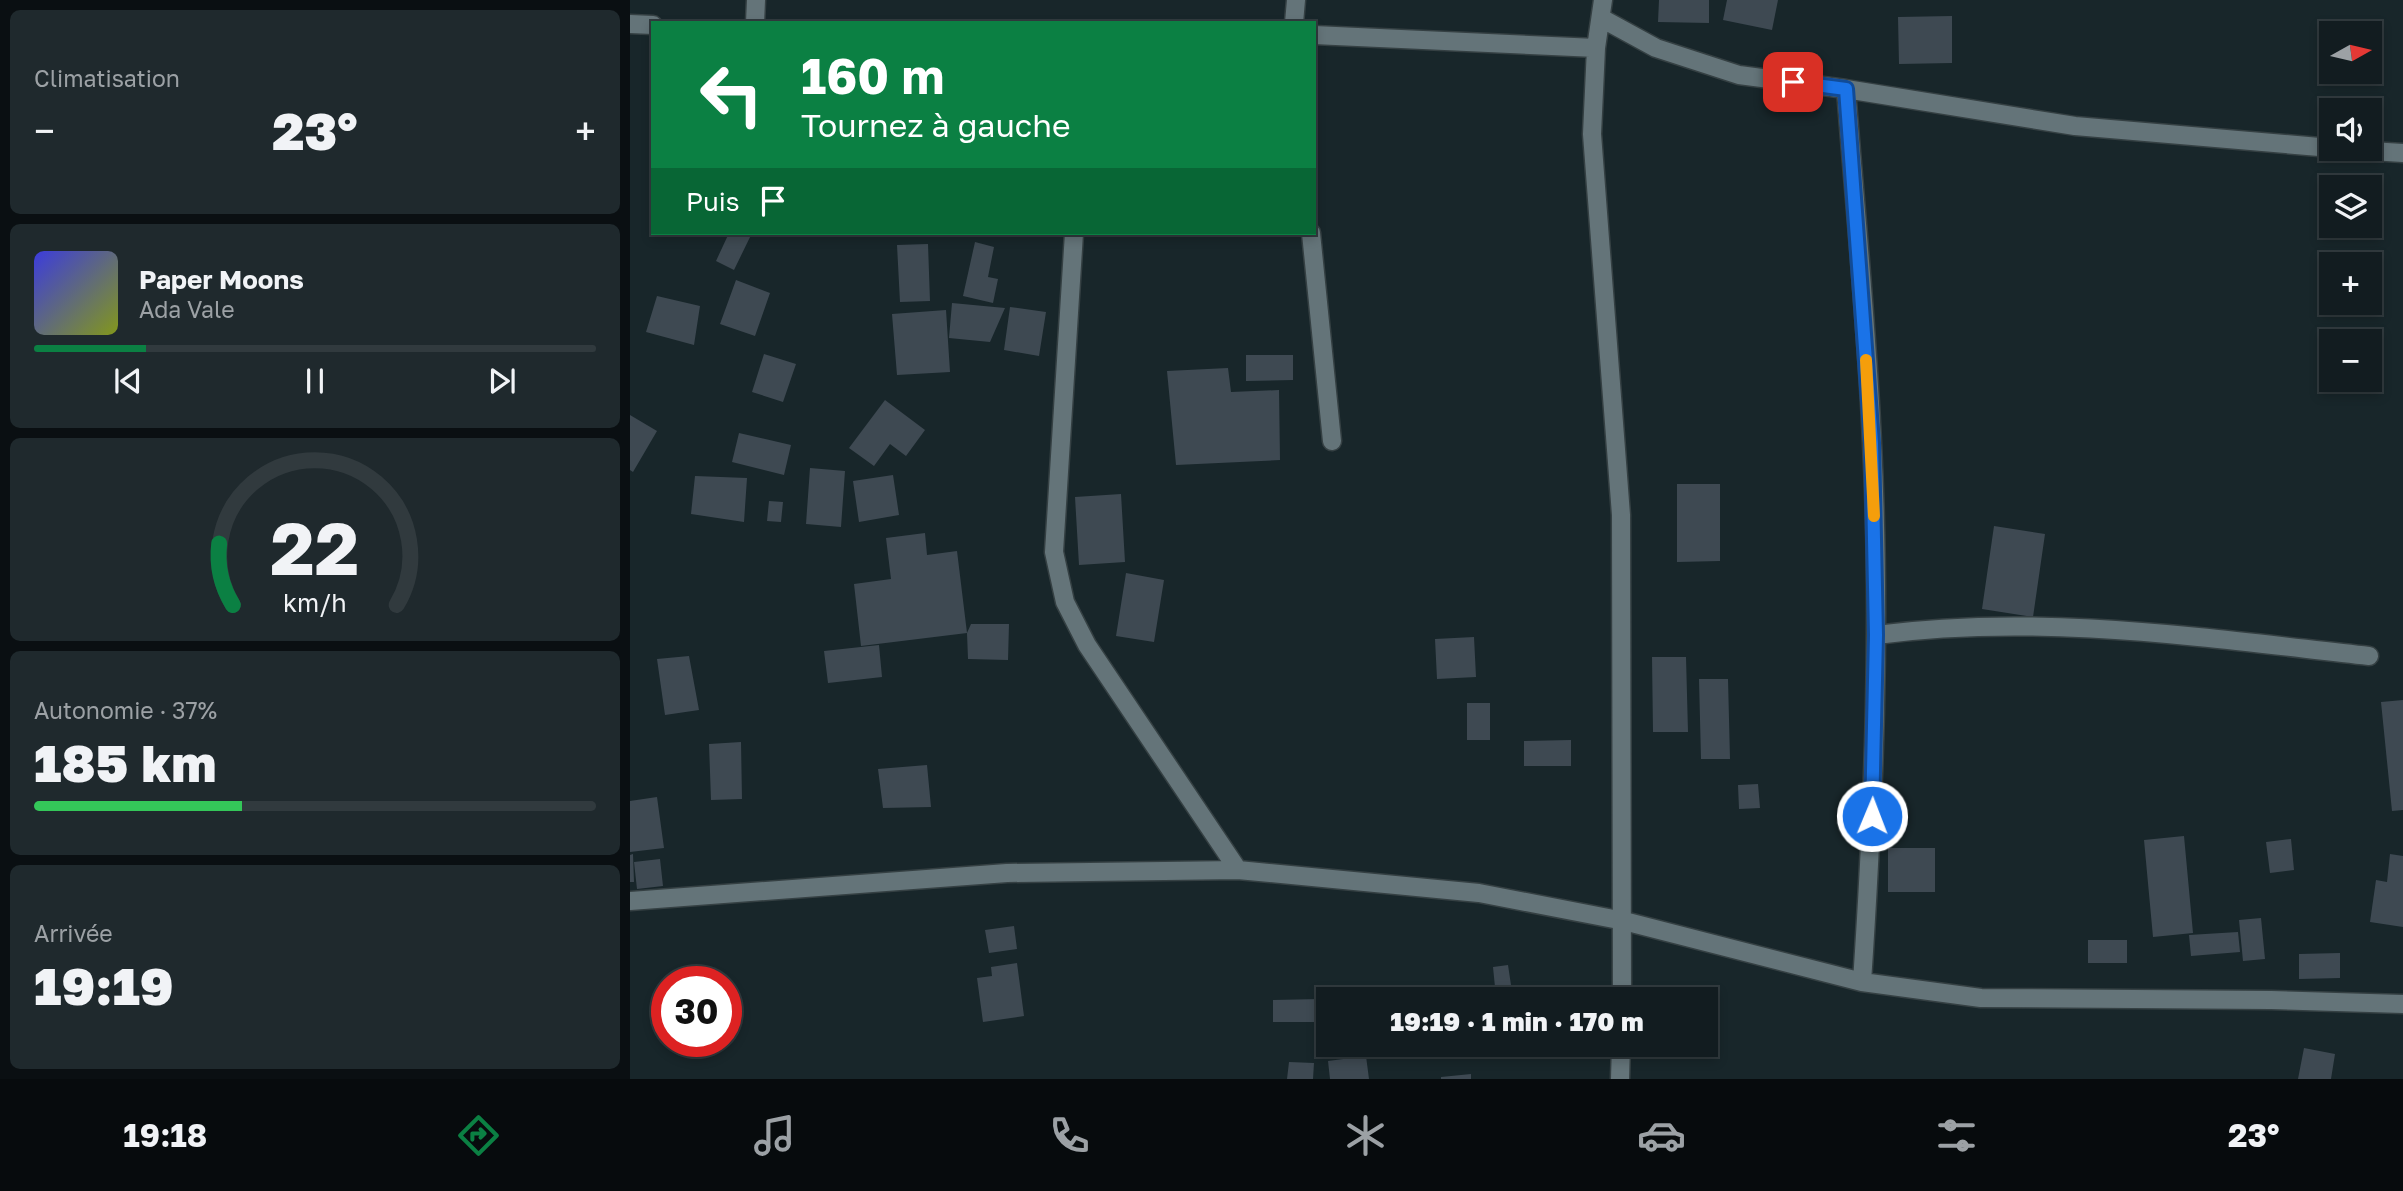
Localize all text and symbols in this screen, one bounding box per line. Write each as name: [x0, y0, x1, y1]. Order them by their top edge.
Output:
north arrow: [2319, 21, 2382, 84]
map controls: [2319, 21, 2382, 392]
text: 160 m: [801, 46, 944, 105]
icon: left: [686, 49, 777, 140]
pin: [1763, 52, 1823, 112]
icon: arrive: [1774, 63, 1812, 101]
text: Climatisation: [34, 64, 180, 92]
button: sound: [2319, 98, 2382, 161]
text: 23°: [272, 99, 358, 161]
text: Tournez à gauche: [801, 106, 1070, 144]
text: −: [34, 108, 55, 153]
text: +: [575, 108, 596, 153]
button: layers: [2319, 175, 2382, 238]
icon: arrive: [754, 182, 792, 220]
text: Puis: [686, 186, 740, 217]
button: +: [2319, 252, 2382, 315]
text: Paper Moons: [139, 264, 304, 295]
text: Ada Vale: [139, 295, 235, 323]
button: −: [2319, 329, 2382, 392]
icon: previous: [109, 362, 147, 400]
icon: pause: [296, 362, 334, 400]
icon: next: [483, 362, 521, 400]
text: 22: [271, 505, 359, 592]
text: km/h: [283, 587, 347, 618]
text: Autonomie · 37%: [34, 696, 217, 724]
text: 185 km: [34, 731, 217, 793]
position arrow: [1835, 779, 1909, 853]
text: Arrivée: [34, 919, 113, 947]
text: 19:19: [34, 954, 174, 1016]
speed limit sign: 30: [651, 966, 742, 1057]
text: 19:19 · 1 min · 170 m: [1390, 1006, 1644, 1037]
icon: directions: [454, 1111, 503, 1160]
icon: music: [750, 1111, 799, 1160]
icon: phone: [1045, 1111, 1094, 1160]
icon: climate: [1341, 1111, 1390, 1160]
icon: car: [1637, 1111, 1686, 1160]
icon: filters: [1932, 1111, 1981, 1160]
text: 19:18: [123, 1116, 207, 1154]
text: 23°: [2228, 1116, 2280, 1154]

